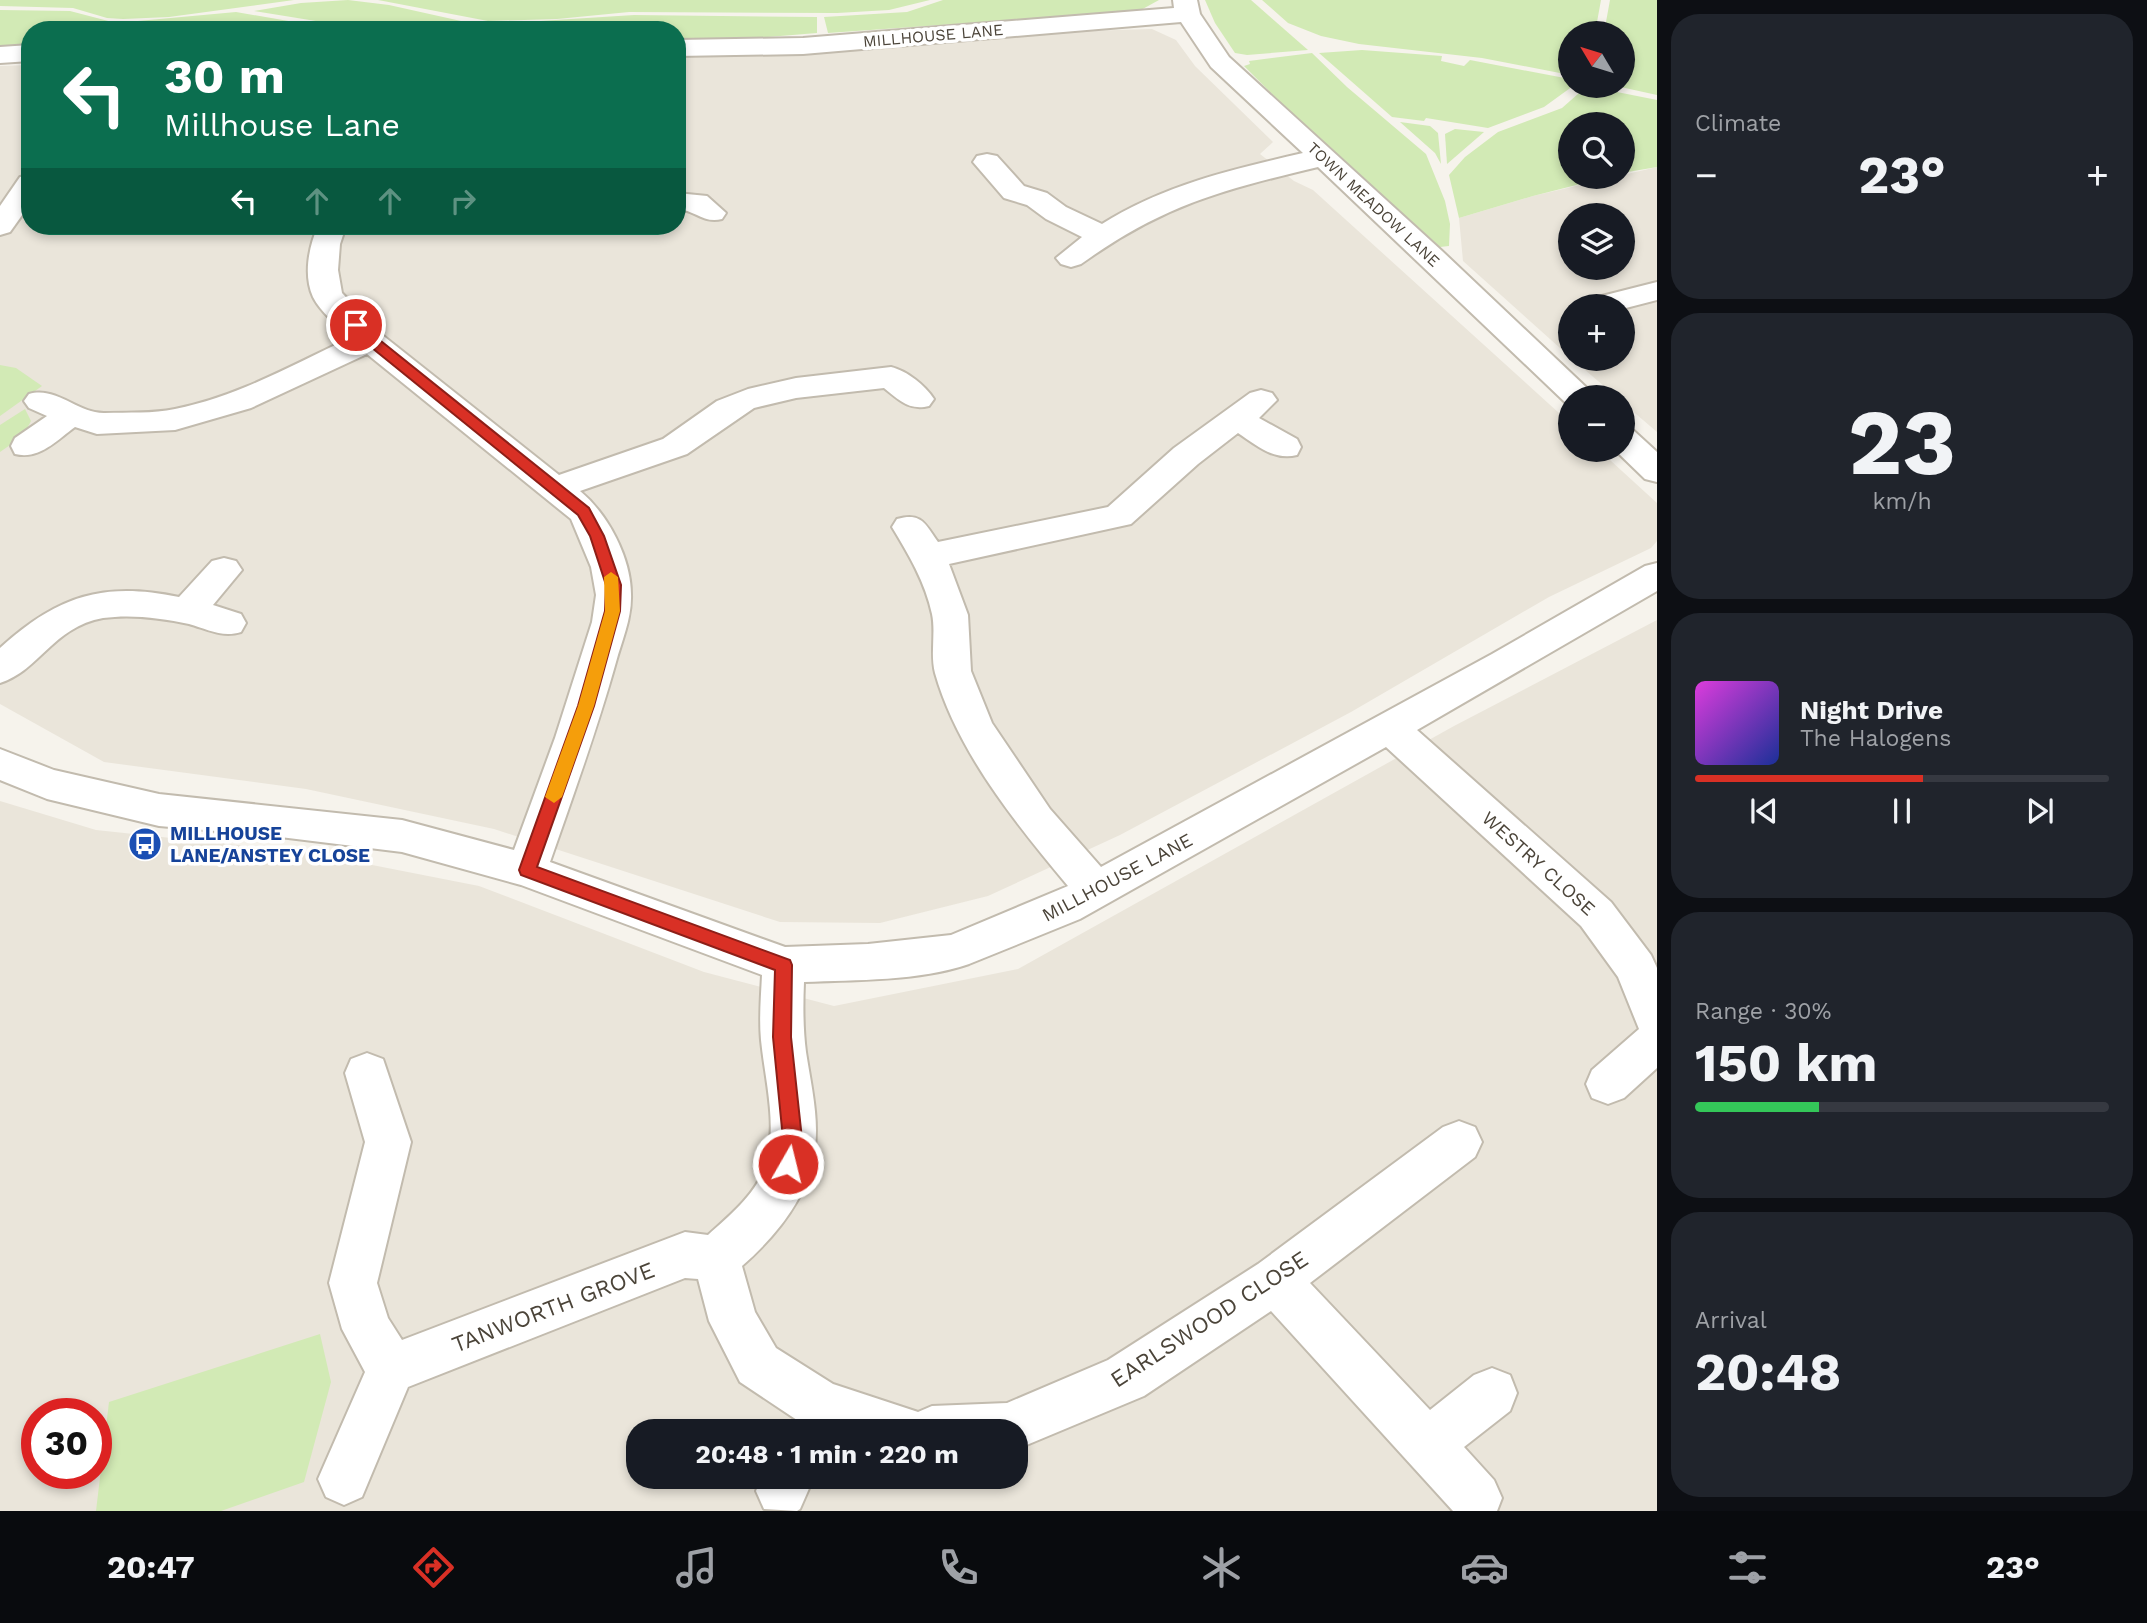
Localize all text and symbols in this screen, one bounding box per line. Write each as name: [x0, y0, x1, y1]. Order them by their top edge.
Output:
street label: MILLHOUSE LANE: [862, 20, 1004, 51]
north arrow: [1558, 21, 1634, 98]
map controls: [1558, 21, 1635, 462]
text: 30 m: [164, 47, 285, 105]
icon: left: [49, 49, 140, 140]
text: Millhouse Lane: [164, 106, 400, 144]
text: Climate: [1695, 110, 1781, 137]
button: search: [1558, 112, 1635, 189]
street label: TOWN MEADOW LANE: [1304, 138, 1444, 271]
text: 23°: [1858, 145, 1946, 206]
text: −: [1695, 153, 1718, 197]
text: +: [2086, 153, 2109, 197]
icon: left: [225, 182, 263, 220]
icon: ahead: [298, 182, 336, 220]
icon: ahead: [371, 182, 409, 220]
icon: right: [444, 182, 482, 220]
button: layers: [1558, 203, 1635, 280]
button: +: [1558, 294, 1635, 371]
pin: [326, 295, 386, 355]
icon: arrive: [337, 306, 375, 344]
button: −: [1558, 385, 1635, 462]
text: 23: [1848, 389, 1956, 496]
text: km/h: [1872, 488, 1932, 515]
text: Night Drive: [1800, 695, 1943, 725]
text: The Halogens: [1800, 725, 1951, 752]
icon: previous: [1745, 792, 1783, 830]
icon: pause: [1883, 792, 1921, 830]
icon: next: [2021, 792, 2059, 830]
street label: WESTRY CLOSE: [1477, 806, 1600, 920]
place label: MILLHOUSE LANE/ANSTEY CLOSE: [170, 822, 370, 867]
bus stop icon: MILLHOUSE LANE/ANSTEY CLOSE: [126, 825, 164, 863]
street label: MILLHOUSE LANE: [1038, 828, 1196, 927]
text: Range · 30%: [1695, 998, 1831, 1025]
text: 150 km: [1695, 1033, 1877, 1094]
position arrow: [751, 1127, 825, 1201]
street label: EARLSWOOD CLOSE: [1106, 1245, 1313, 1393]
street label: TANWORTH GROVE: [448, 1256, 658, 1359]
text: Arrival: [1695, 1307, 1767, 1334]
text: 20:48: [1695, 1342, 1841, 1403]
speed limit sign: 30: [21, 1398, 112, 1489]
text: 20:48 · 1 min · 220 m: [695, 1439, 959, 1469]
icon: directions: [409, 1543, 458, 1592]
icon: music: [672, 1543, 721, 1592]
icon: phone: [934, 1543, 983, 1592]
icon: climate: [1197, 1543, 1246, 1592]
icon: car: [1460, 1543, 1509, 1592]
icon: filters: [1723, 1543, 1772, 1592]
text: 20:47: [107, 1548, 195, 1586]
text: 23°: [1986, 1548, 2040, 1586]

